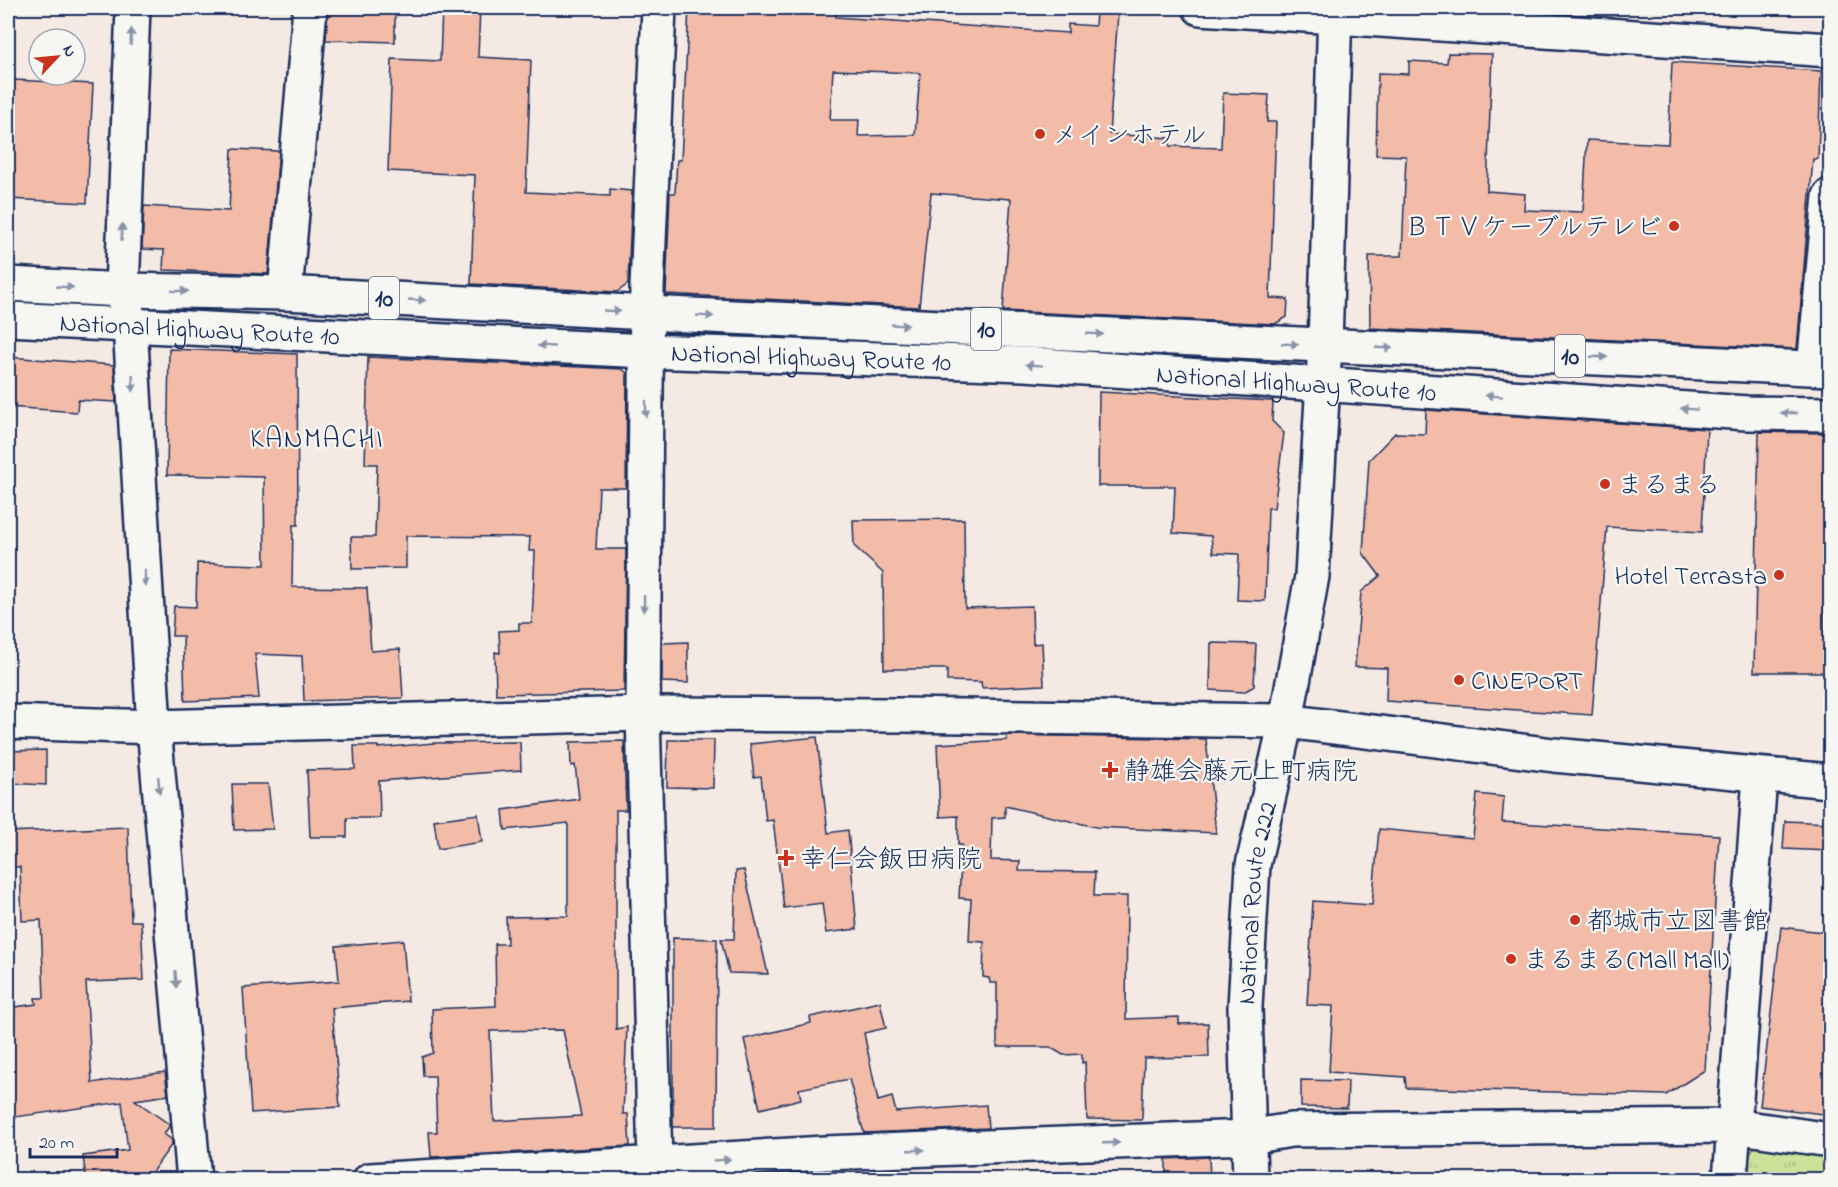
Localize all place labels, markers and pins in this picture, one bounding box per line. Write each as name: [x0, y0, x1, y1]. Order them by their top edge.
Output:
place label: メインホテル: [1052, 118, 1207, 156]
marker: メインホテル: [1033, 127, 1047, 141]
place label: ＢＴＶケーブルテレビ: [1404, 210, 1662, 248]
marker: ＢＴＶケーブルテレビ: [1667, 219, 1681, 233]
place label: まるまる: [1617, 468, 1721, 506]
marker: まるまる: [1598, 477, 1612, 491]
place label: Hotel Terrasta: [1614, 559, 1767, 597]
marker: Hotel Terrasta: [1772, 568, 1786, 582]
place label: CINEPORT: [1471, 664, 1583, 702]
marker: CINEPORT: [1452, 673, 1466, 687]
place label: 静雄会藤元上町病院: [1124, 754, 1358, 792]
marker: 静雄会藤元上町病院: [1101, 761, 1119, 779]
place label: 幸仁会飯田病院: [800, 842, 982, 880]
marker: 幸仁会飯田病院: [777, 849, 795, 867]
place label: 都城市立図書館: [1587, 904, 1769, 942]
marker: 都城市立図書館: [1568, 913, 1582, 927]
place label: まるまる(Mall Mall): [1523, 943, 1730, 981]
marker: まるまる(Mall Mall): [1504, 952, 1518, 966]

